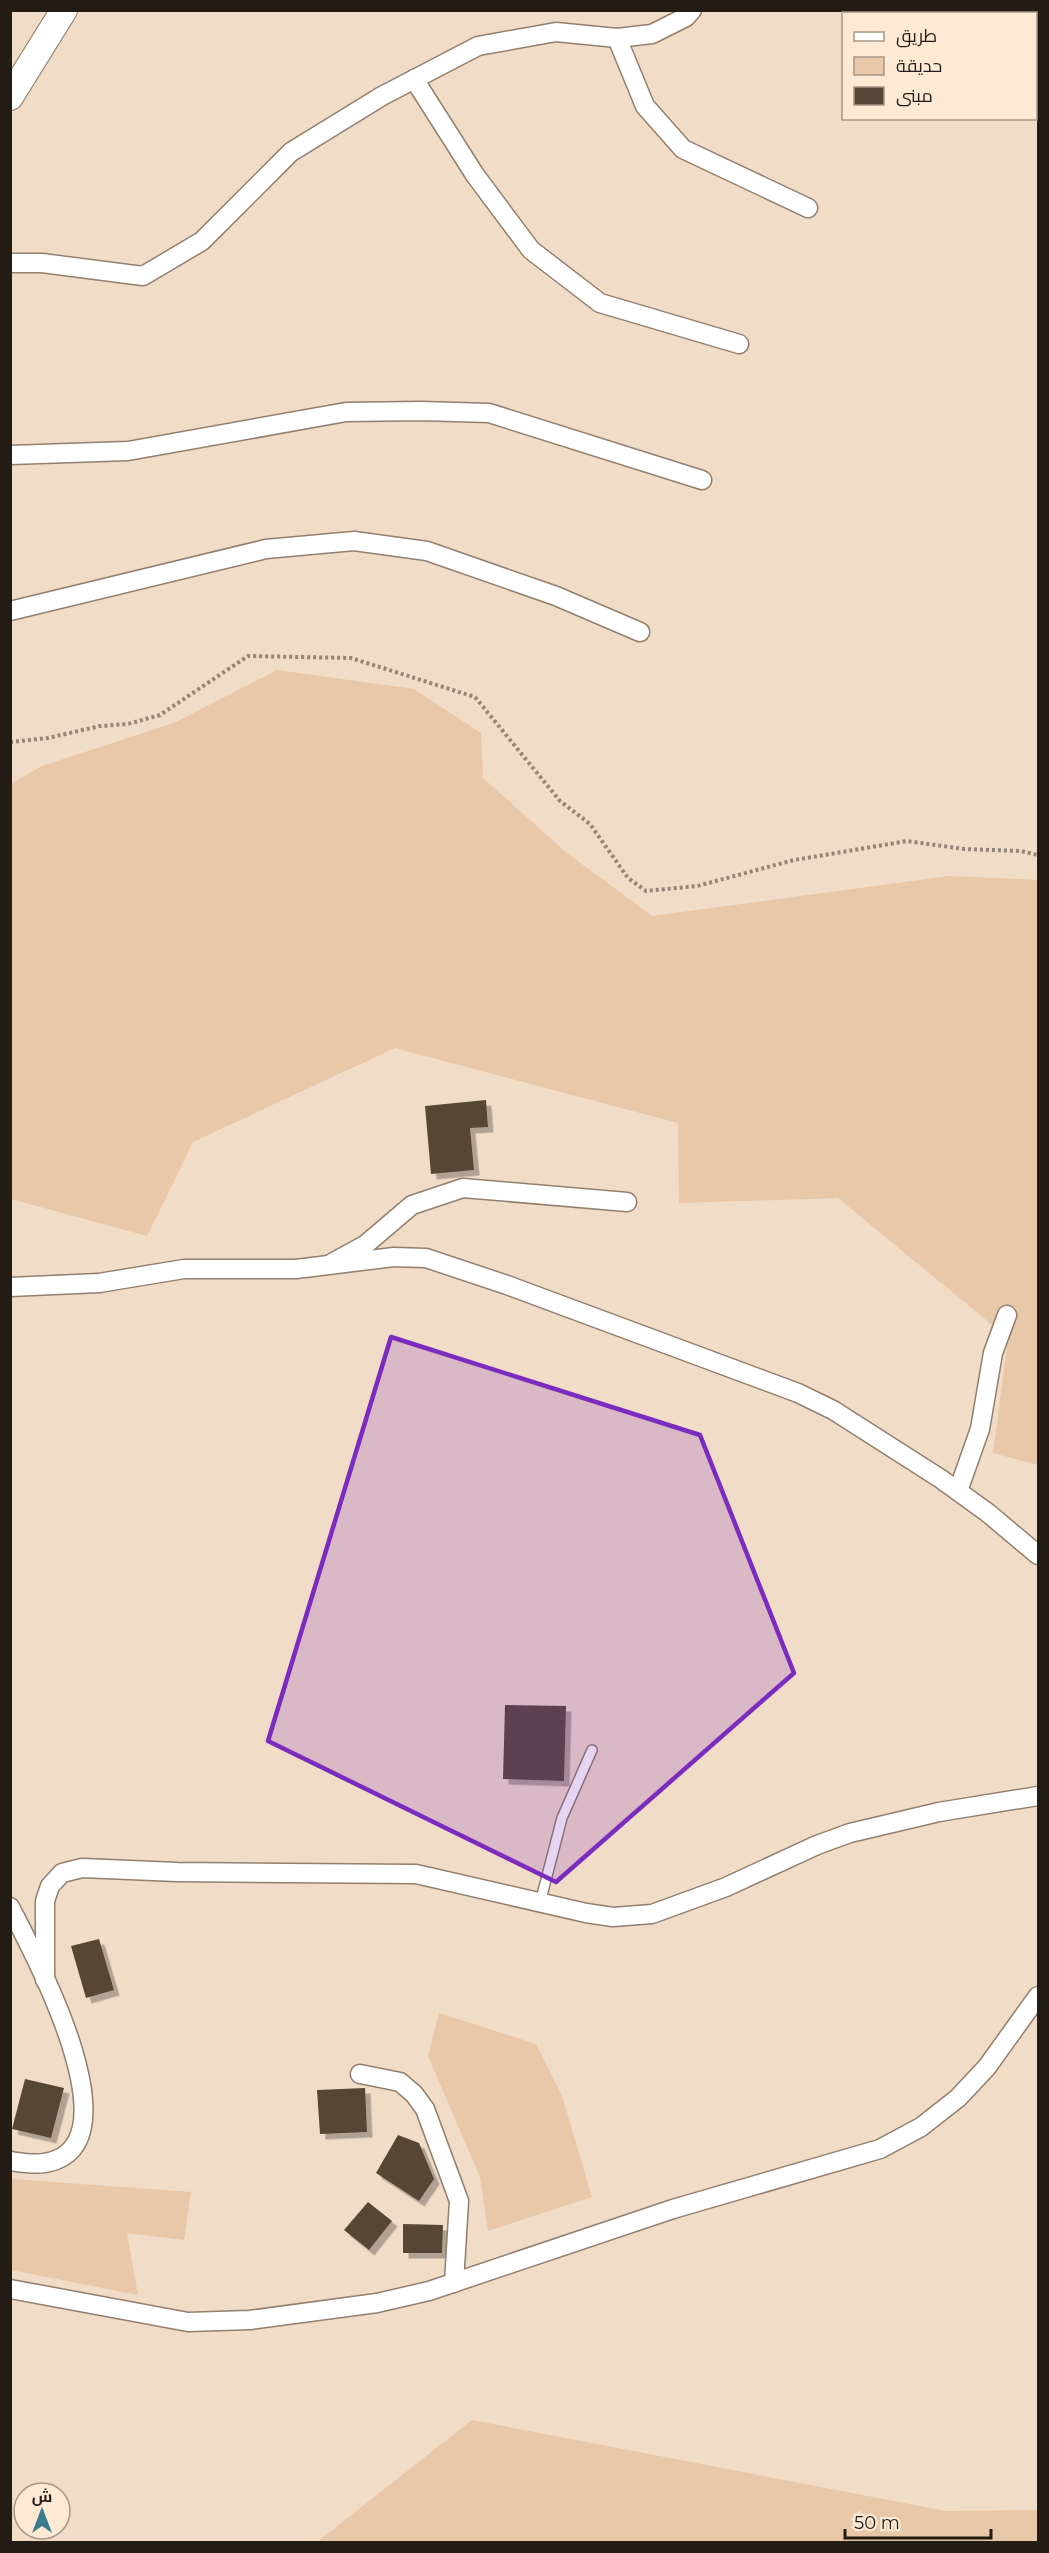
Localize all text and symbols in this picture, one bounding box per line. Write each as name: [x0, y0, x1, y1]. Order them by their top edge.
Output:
legend: [842, 12, 1037, 120]
text: طريق: [896, 25, 937, 48]
text: حديقة: [896, 55, 942, 77]
text: مبنى: [896, 85, 933, 107]
north arrow: [12, 2481, 72, 2541]
text: ش: [32, 2487, 52, 2506]
scale bar: [845, 2502, 990, 2540]
text: 50 m: [854, 2512, 900, 2534]

